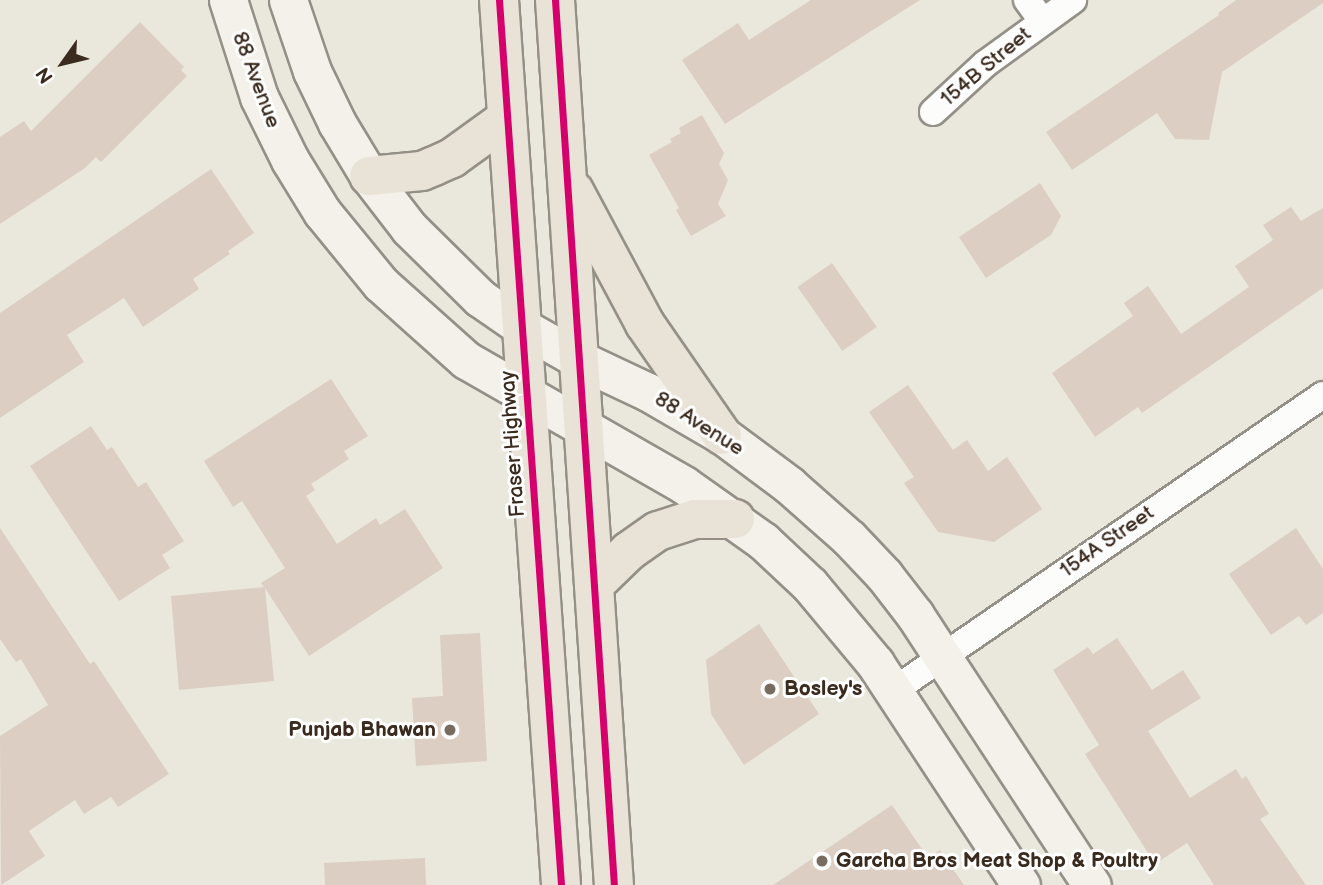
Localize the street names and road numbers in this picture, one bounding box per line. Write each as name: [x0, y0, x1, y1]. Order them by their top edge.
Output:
street label: 154B Street: [936, 22, 1036, 112]
street label: 88 Avenue: [226, 29, 286, 131]
street label: Fraser Highway: [495, 370, 531, 518]
street label: 88 Avenue: [650, 387, 748, 461]
street label: 154A Street: [1055, 500, 1159, 584]

